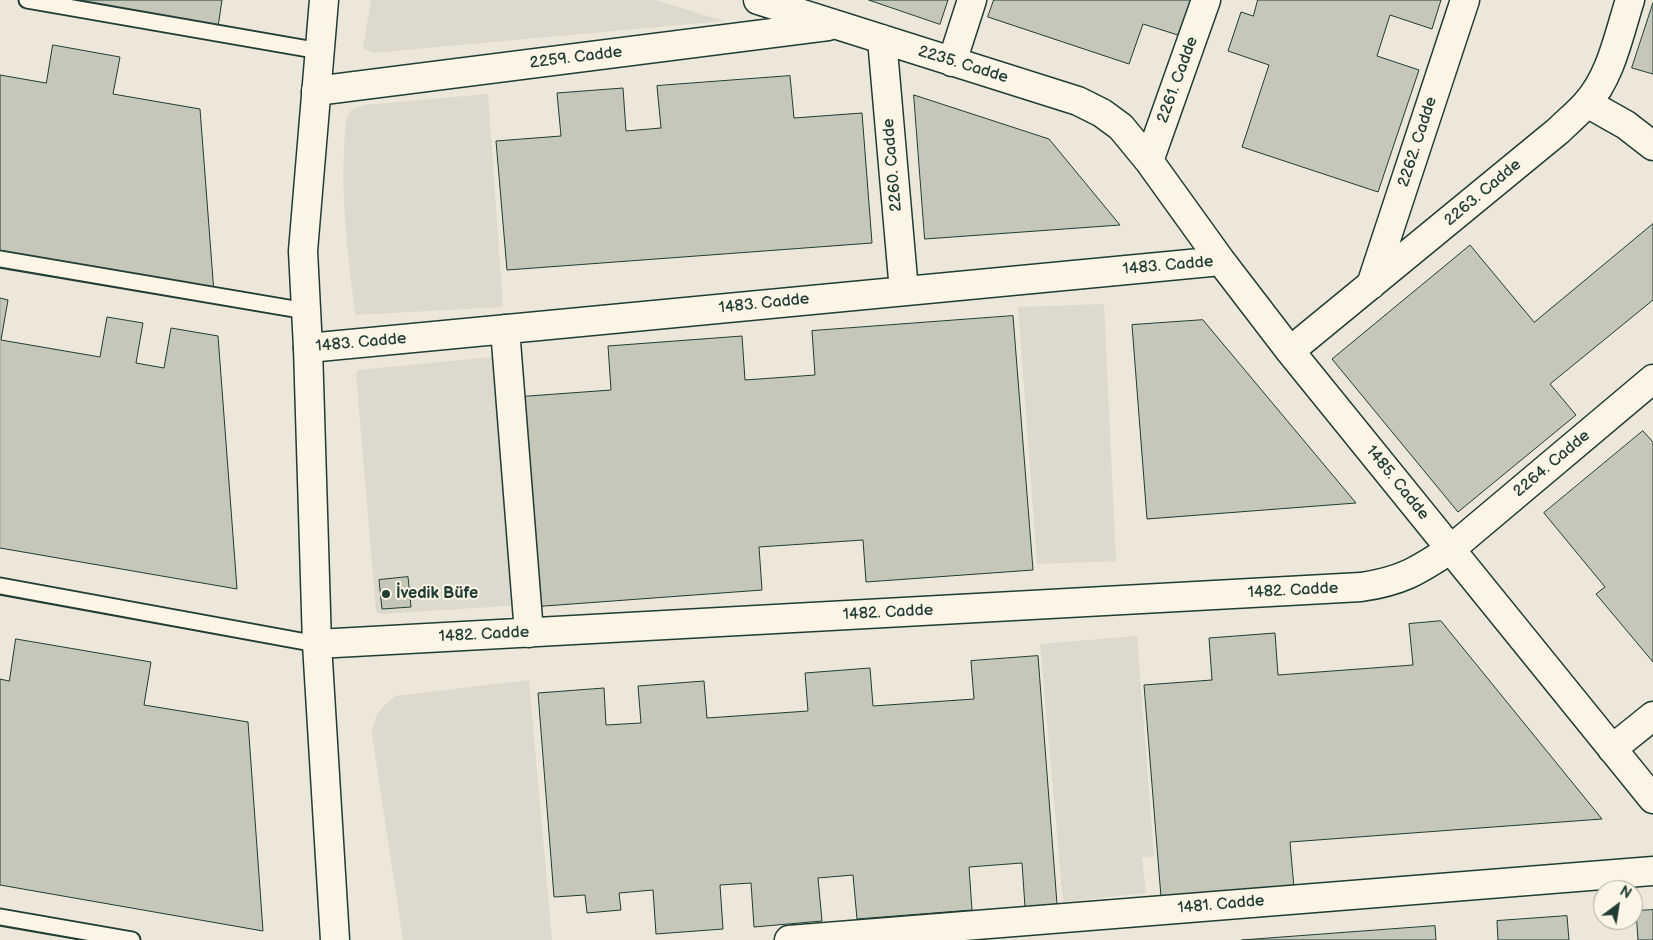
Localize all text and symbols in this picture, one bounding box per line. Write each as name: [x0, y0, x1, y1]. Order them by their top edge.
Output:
street label: 2261. Cadde: [1153, 34, 1203, 126]
street label: 2235. Cadde: [916, 42, 1010, 88]
street label: 2259. Cadde: [529, 43, 623, 73]
street label: 2262. Cadde: [1394, 94, 1442, 190]
street label: 2260. Cadde: [879, 117, 907, 213]
street label: 2263. Cadde: [1441, 155, 1525, 231]
street label: 1483. Cadde: [1122, 252, 1214, 280]
street label: 1483. Cadde: [718, 290, 810, 318]
street label: 1483. Cadde: [315, 329, 407, 357]
street label: 2264. Cadde: [1510, 426, 1594, 502]
street label: 1485. Cadde: [1361, 442, 1433, 524]
street label: 1482. Cadde: [1247, 579, 1339, 603]
place label: İvedik Büfe: [396, 584, 478, 604]
marker: İvedik Büfe: [380, 588, 392, 600]
street label: 1482. Cadde: [842, 601, 934, 625]
street label: 1482. Cadde: [438, 623, 530, 647]
north arrow: [1593, 880, 1643, 930]
text: N: [1617, 883, 1634, 903]
street label: 1481. Cadde: [1177, 892, 1265, 918]

